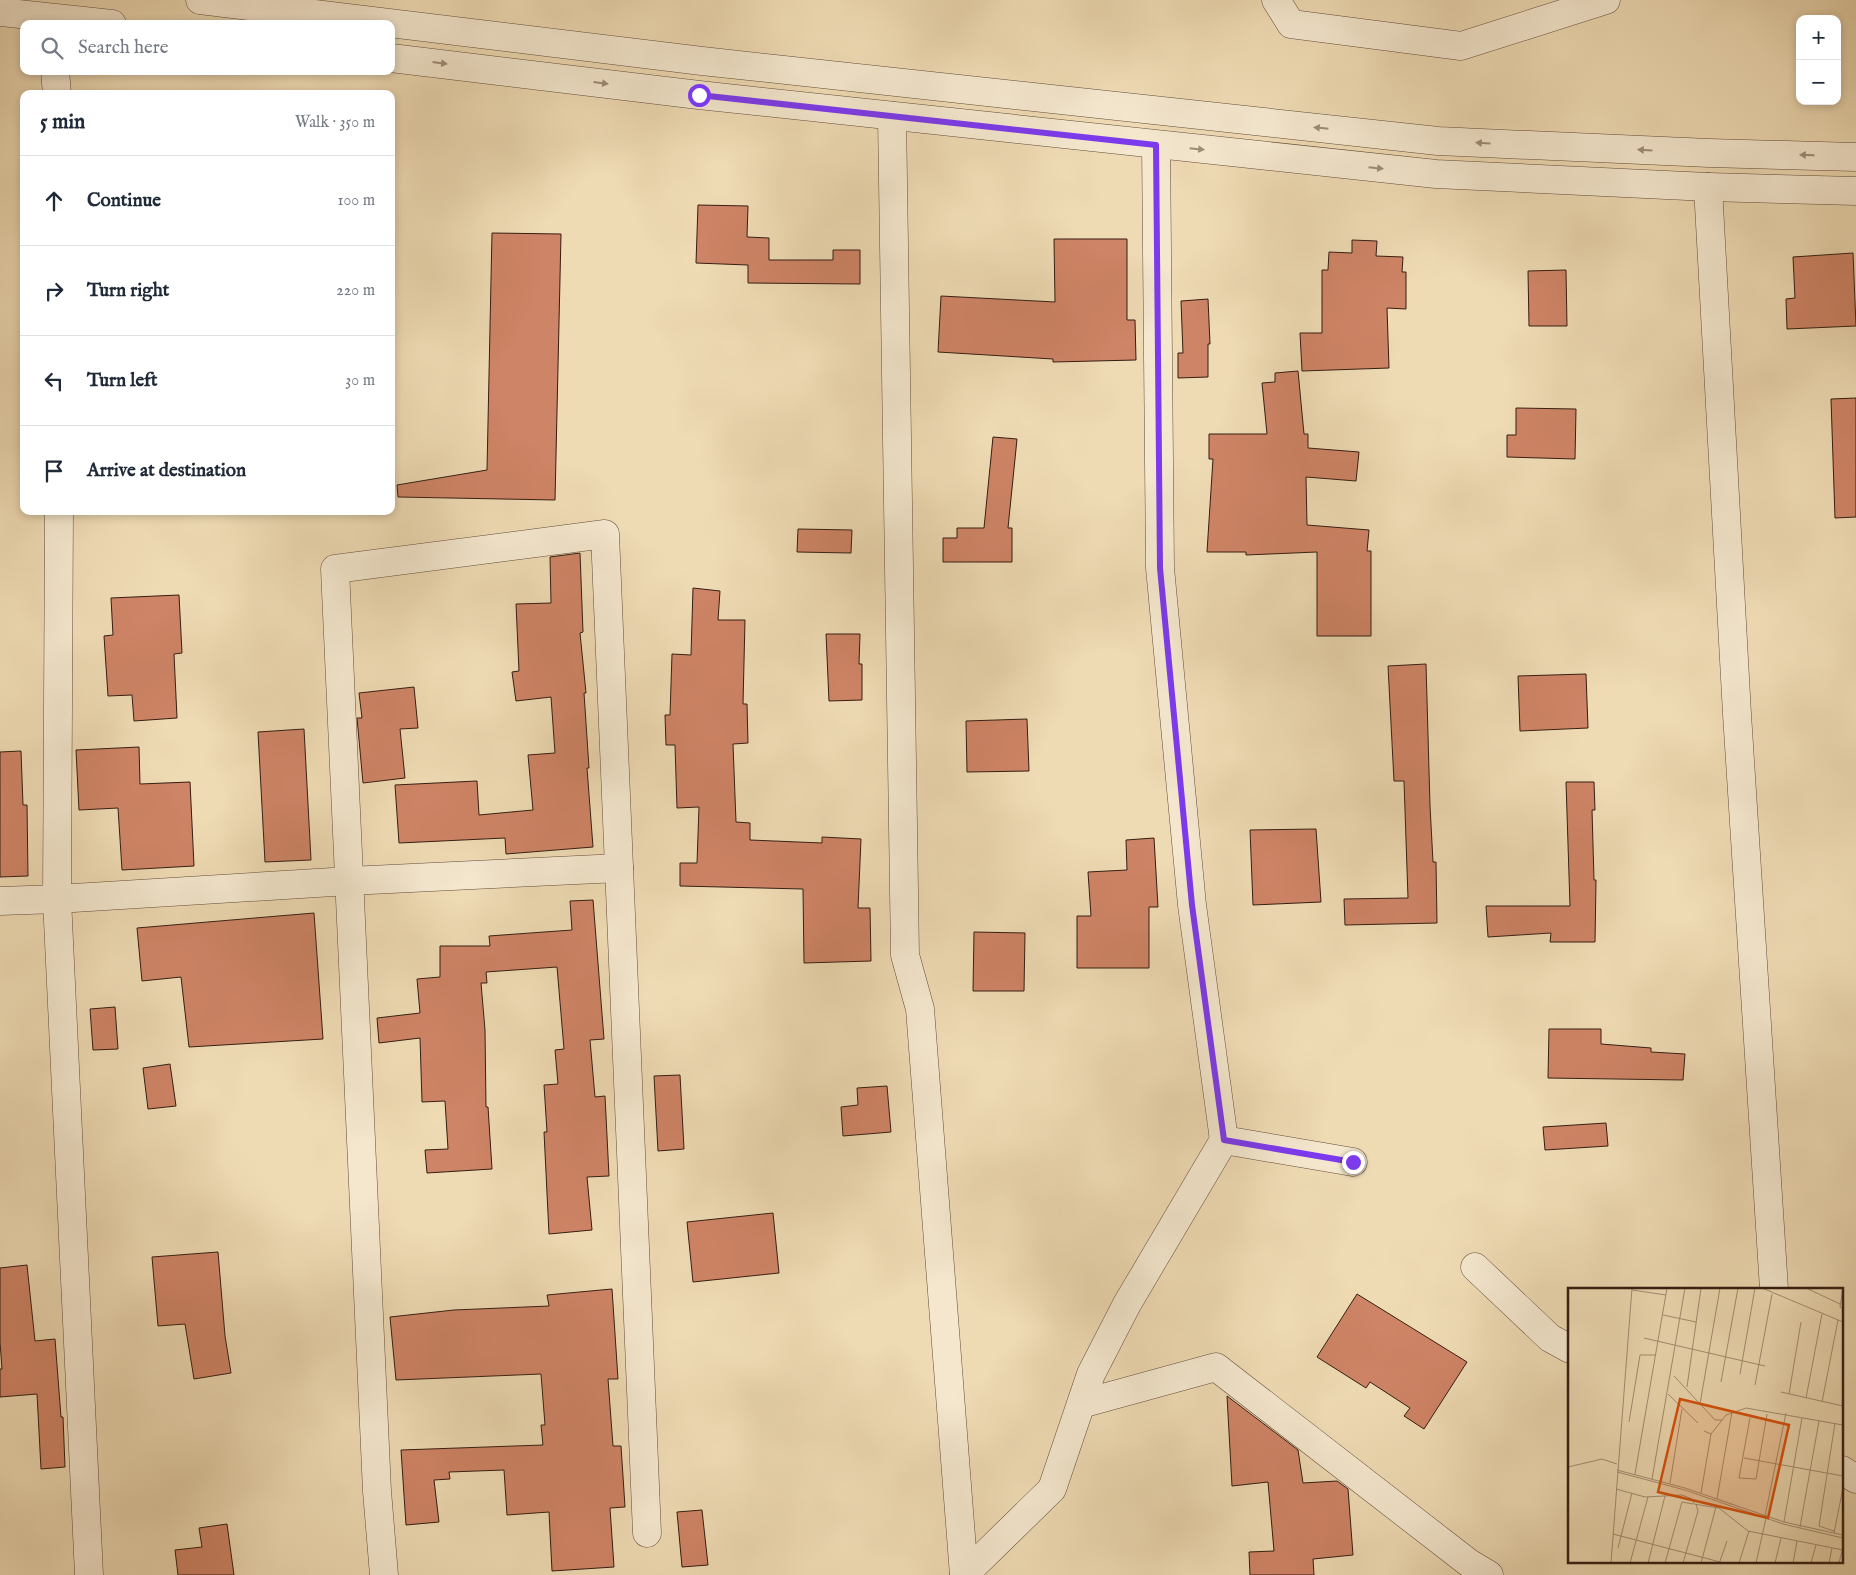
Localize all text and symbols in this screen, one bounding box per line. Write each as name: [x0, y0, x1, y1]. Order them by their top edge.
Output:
map controls: [1796, 15, 1841, 105]
button: +: [1796, 15, 1841, 60]
search box: [20, 20, 395, 75]
icon: search: [38, 34, 66, 62]
text: Search here: [78, 36, 169, 60]
one-way arrow: [432, 59, 448, 67]
button: −: [1796, 60, 1841, 105]
one-way arrow: [593, 79, 609, 87]
route start: [688, 84, 711, 107]
text: 5 min: [40, 109, 85, 136]
text: Walk · 350 m: [295, 113, 375, 133]
one-way arrow: [1312, 124, 1328, 132]
one-way arrow: [1474, 138, 1490, 146]
one-way arrow: [1190, 145, 1206, 153]
one-way arrow: [1637, 145, 1653, 153]
one-way arrow: [1799, 151, 1815, 159]
one-way arrow: [1369, 164, 1385, 172]
icon: ahead: [40, 187, 68, 215]
text: Continue: [87, 189, 161, 213]
text: 100 m: [338, 191, 375, 211]
icon: right: [40, 277, 68, 305]
text: Turn right: [87, 279, 169, 303]
text: 220 m: [336, 281, 375, 301]
icon: left: [40, 367, 68, 395]
text: Turn left: [87, 369, 158, 393]
text: 30 m: [345, 371, 375, 391]
icon: arrive: [40, 457, 68, 485]
text: Arrive at destination: [87, 459, 246, 483]
route end: [1342, 1151, 1365, 1174]
inset map: [1568, 1288, 1844, 1562]

